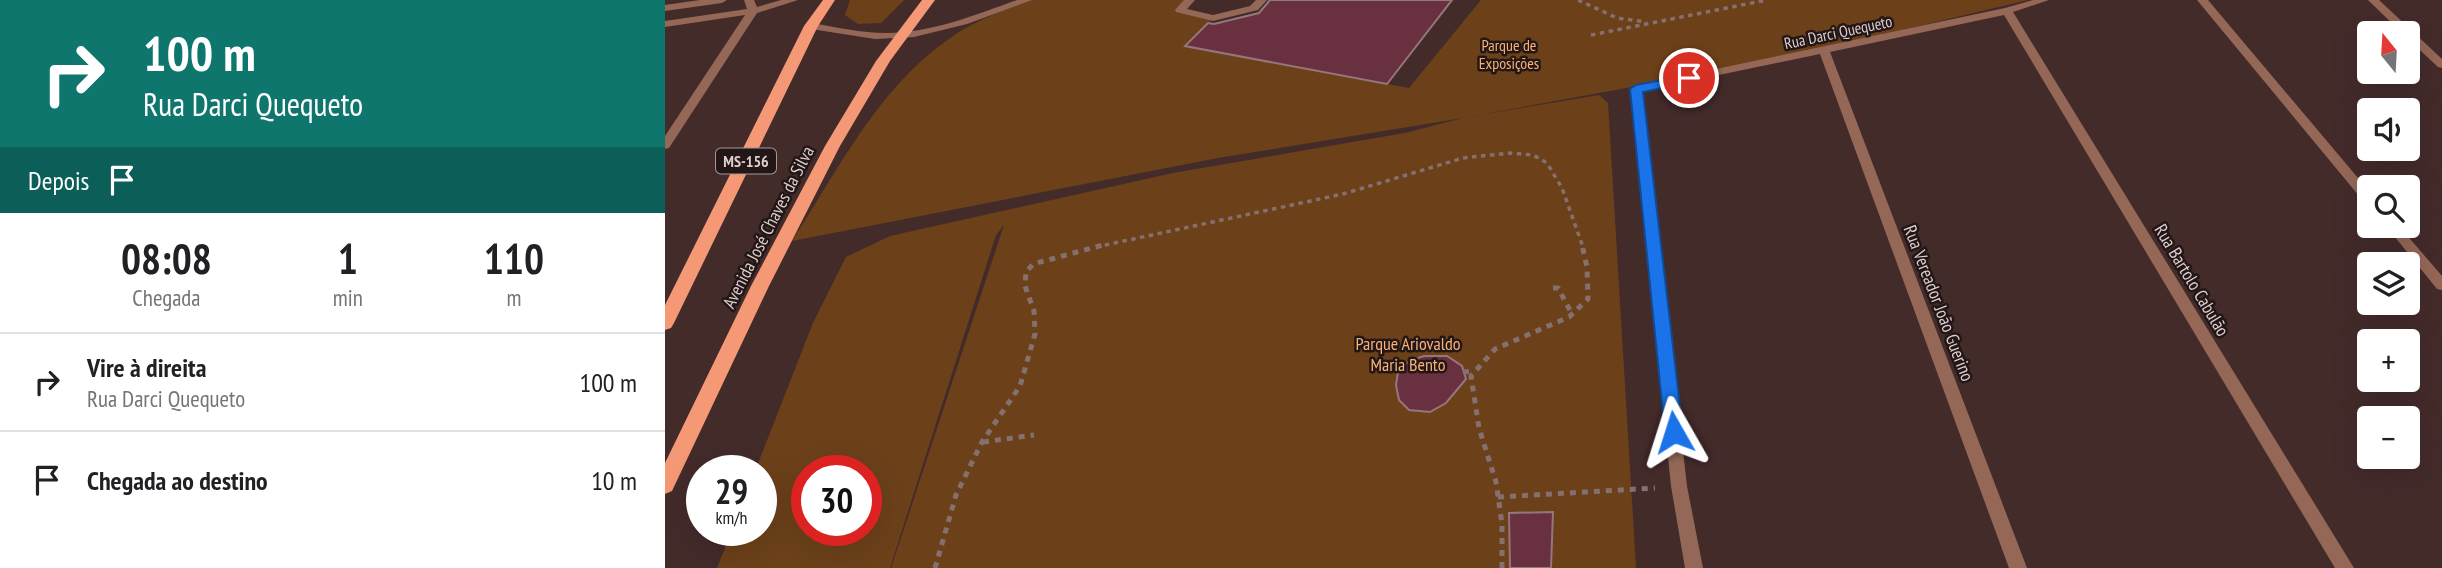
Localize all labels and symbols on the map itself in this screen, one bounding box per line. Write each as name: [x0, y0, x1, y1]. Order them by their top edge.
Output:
street label: Rua Darci Quequeto: [1782, 11, 1894, 53]
north arrow: [2357, 21, 2420, 84]
park label: Parque de Exposições: [1479, 35, 1539, 73]
pin: [1659, 48, 1719, 108]
street label: Avenida José Chaves da Silva: [717, 142, 819, 312]
road number: MS-156: [716, 148, 776, 174]
street label: Rua Bartolo Cabulão: [2149, 220, 2235, 340]
street label: Rua Vereador João Guerino: [1899, 222, 1979, 384]
park label: Parque Ariovaldo Maria Bento: [1355, 332, 1461, 376]
position arrow: [1637, 395, 1711, 469]
speed limit sign: 30: [791, 455, 882, 546]

